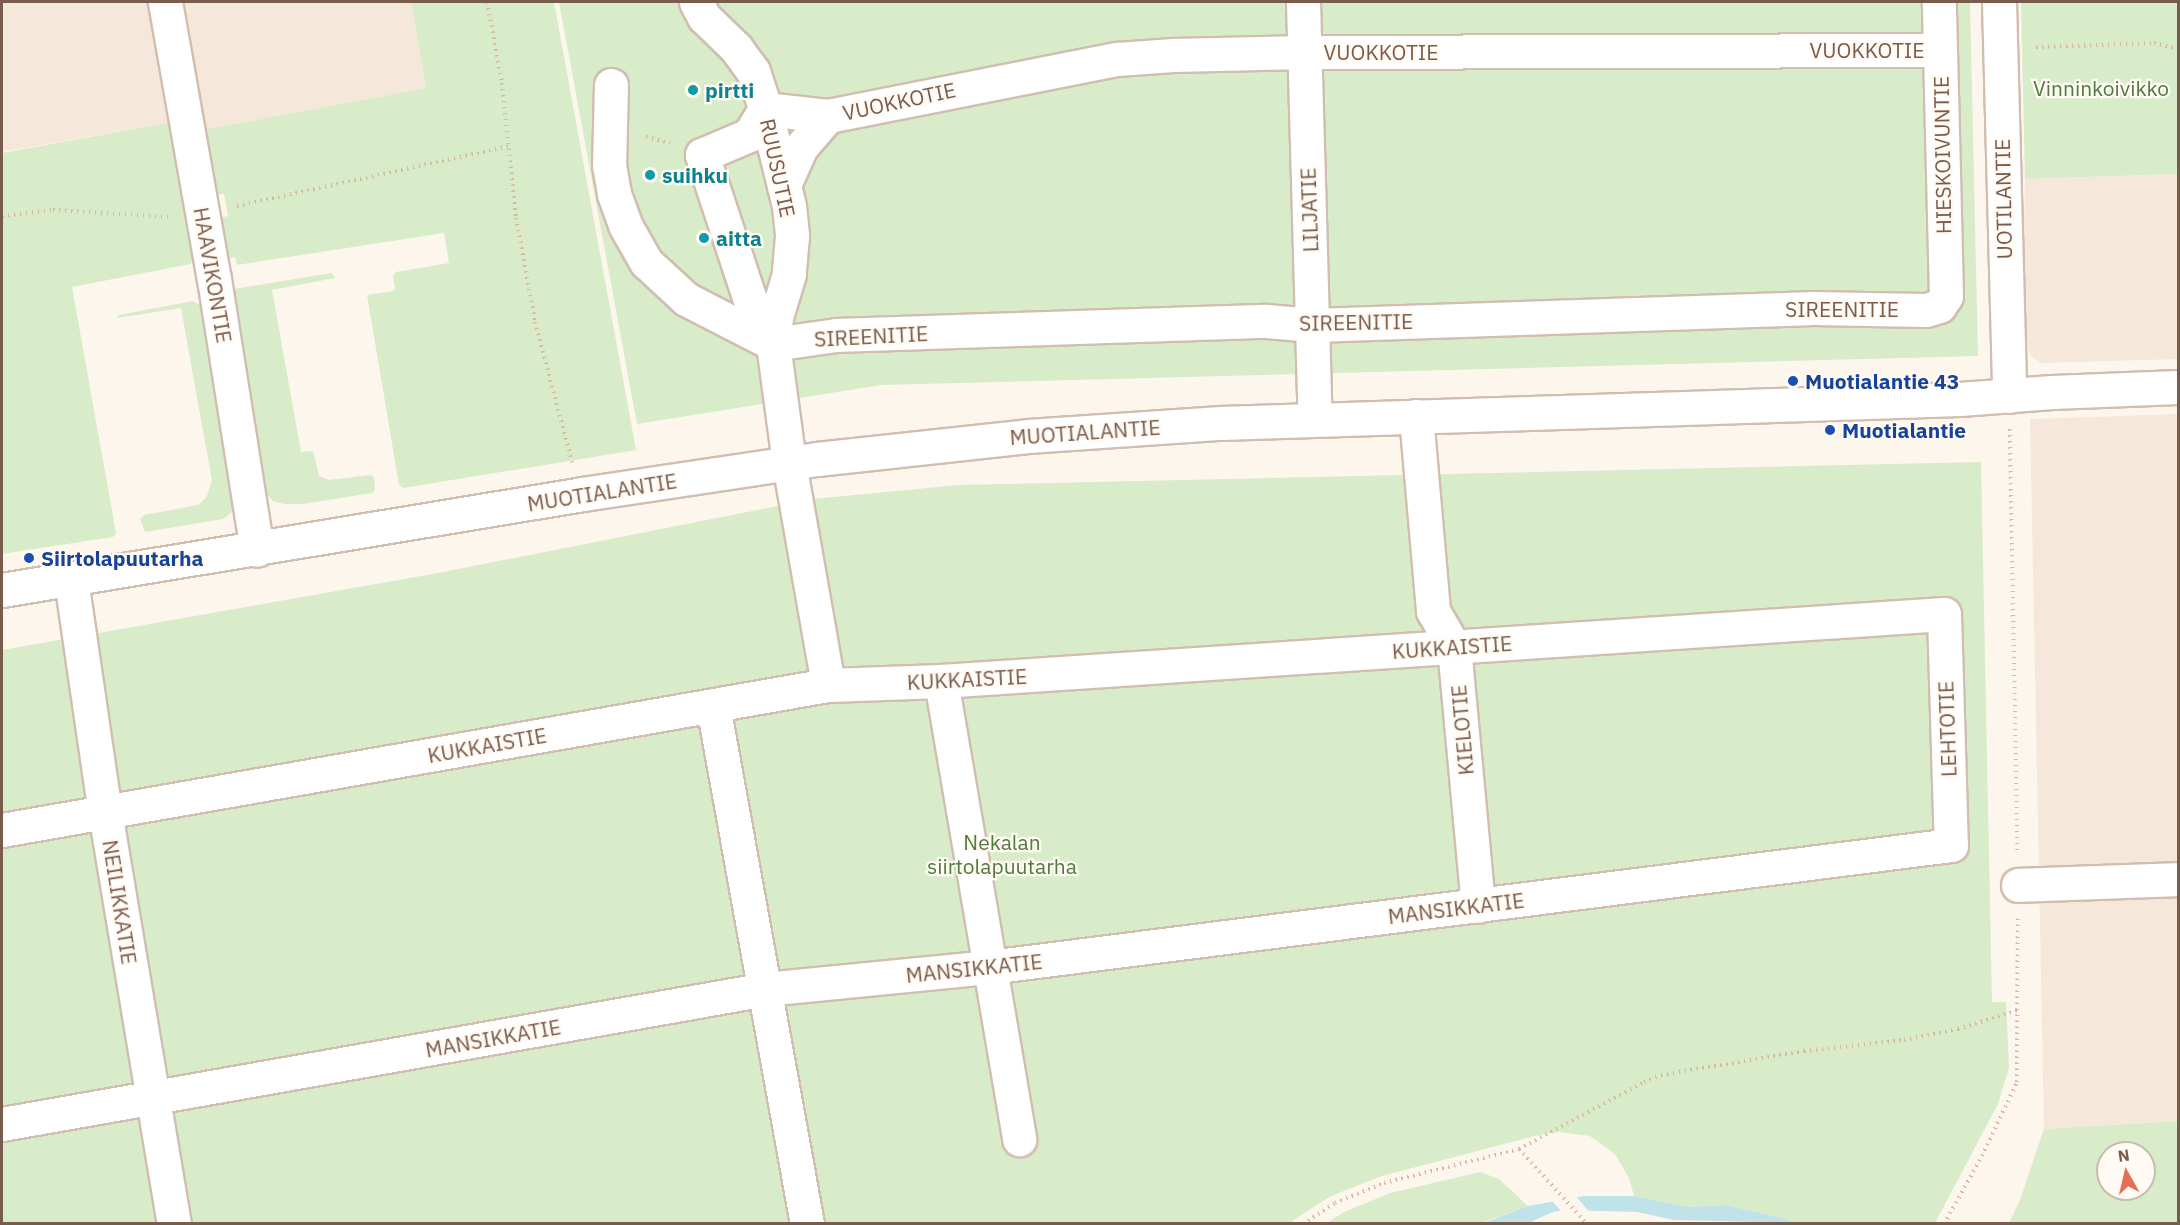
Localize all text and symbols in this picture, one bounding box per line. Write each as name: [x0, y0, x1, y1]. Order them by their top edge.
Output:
street label: VUOKKOTIE: [1810, 37, 1924, 63]
street label: VUOKKOTIE: [1324, 39, 1438, 65]
park label: Vinninkoivikko: [2033, 75, 2169, 101]
street label: HIESKOIVUNTIE: [1928, 76, 1956, 234]
place label: pirtti: [705, 77, 754, 103]
street label: VUOKKOTIE: [840, 77, 958, 125]
marker: pirtti: [686, 83, 700, 97]
street label: RUUSUTIE: [755, 116, 801, 220]
street label: UOTILANTIE: [1989, 138, 2017, 260]
place label: suihku: [662, 162, 728, 188]
street label: LILJATIE: [1295, 167, 1323, 253]
marker: suihku: [643, 168, 657, 182]
street label: HAAVIKONTIE: [189, 205, 237, 345]
place label: aitta: [716, 225, 762, 251]
marker: aitta: [697, 231, 711, 245]
street label: SIREENITIE: [1785, 296, 1899, 322]
street label: SIREENITIE: [1299, 308, 1413, 336]
street label: SIREENITIE: [813, 320, 929, 352]
place label: Muotialantie 43: [1805, 368, 1959, 394]
marker: Muotialantie 43: [1786, 374, 1800, 388]
street label: MUOTIALANTIE: [1009, 414, 1161, 450]
place label: Muotialantie: [1842, 417, 1966, 443]
marker: Muotialantie: [1823, 423, 1837, 437]
street label: MUOTIALANTIE: [525, 468, 679, 516]
place label: Siirtolapuutarha: [41, 545, 204, 571]
marker: Siirtolapuutarha: [22, 551, 36, 565]
street label: KUKKAISTIE: [1391, 630, 1513, 664]
street label: KUKKAISTIE: [906, 663, 1028, 695]
street label: LEHTOTIE: [1933, 681, 1961, 777]
street label: KIELOTIE: [1445, 684, 1479, 776]
street label: KUKKAISTIE: [425, 722, 549, 768]
park label: Nekalan siirtolapuutarha: [927, 829, 1077, 879]
street label: NEILIKKATIE: [98, 838, 142, 966]
street label: MANSIKKATIE: [1386, 887, 1526, 929]
street label: MANSIKKATIE: [904, 948, 1044, 988]
street label: MANSIKKATIE: [423, 1014, 563, 1062]
north arrow: [2096, 1141, 2156, 1201]
text: N: [2117, 1144, 2131, 1166]

